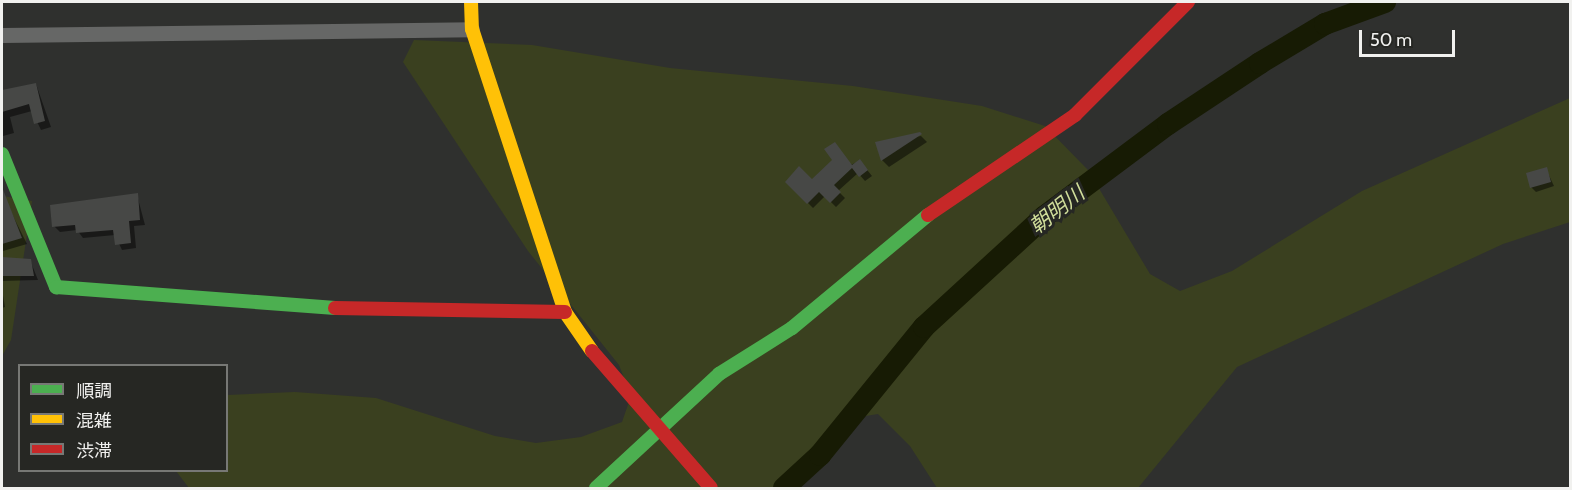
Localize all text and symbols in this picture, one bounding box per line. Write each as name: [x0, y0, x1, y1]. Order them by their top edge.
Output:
scale bar: [1362, 18, 1458, 56]
text: 50 m: [1370, 29, 1412, 51]
water label: 朝明川: [1024, 181, 1090, 239]
legend: [18, 364, 228, 472]
text: 順調: [76, 380, 112, 402]
text: 混雑: [76, 410, 112, 432]
text: 渋滞: [76, 440, 112, 462]

